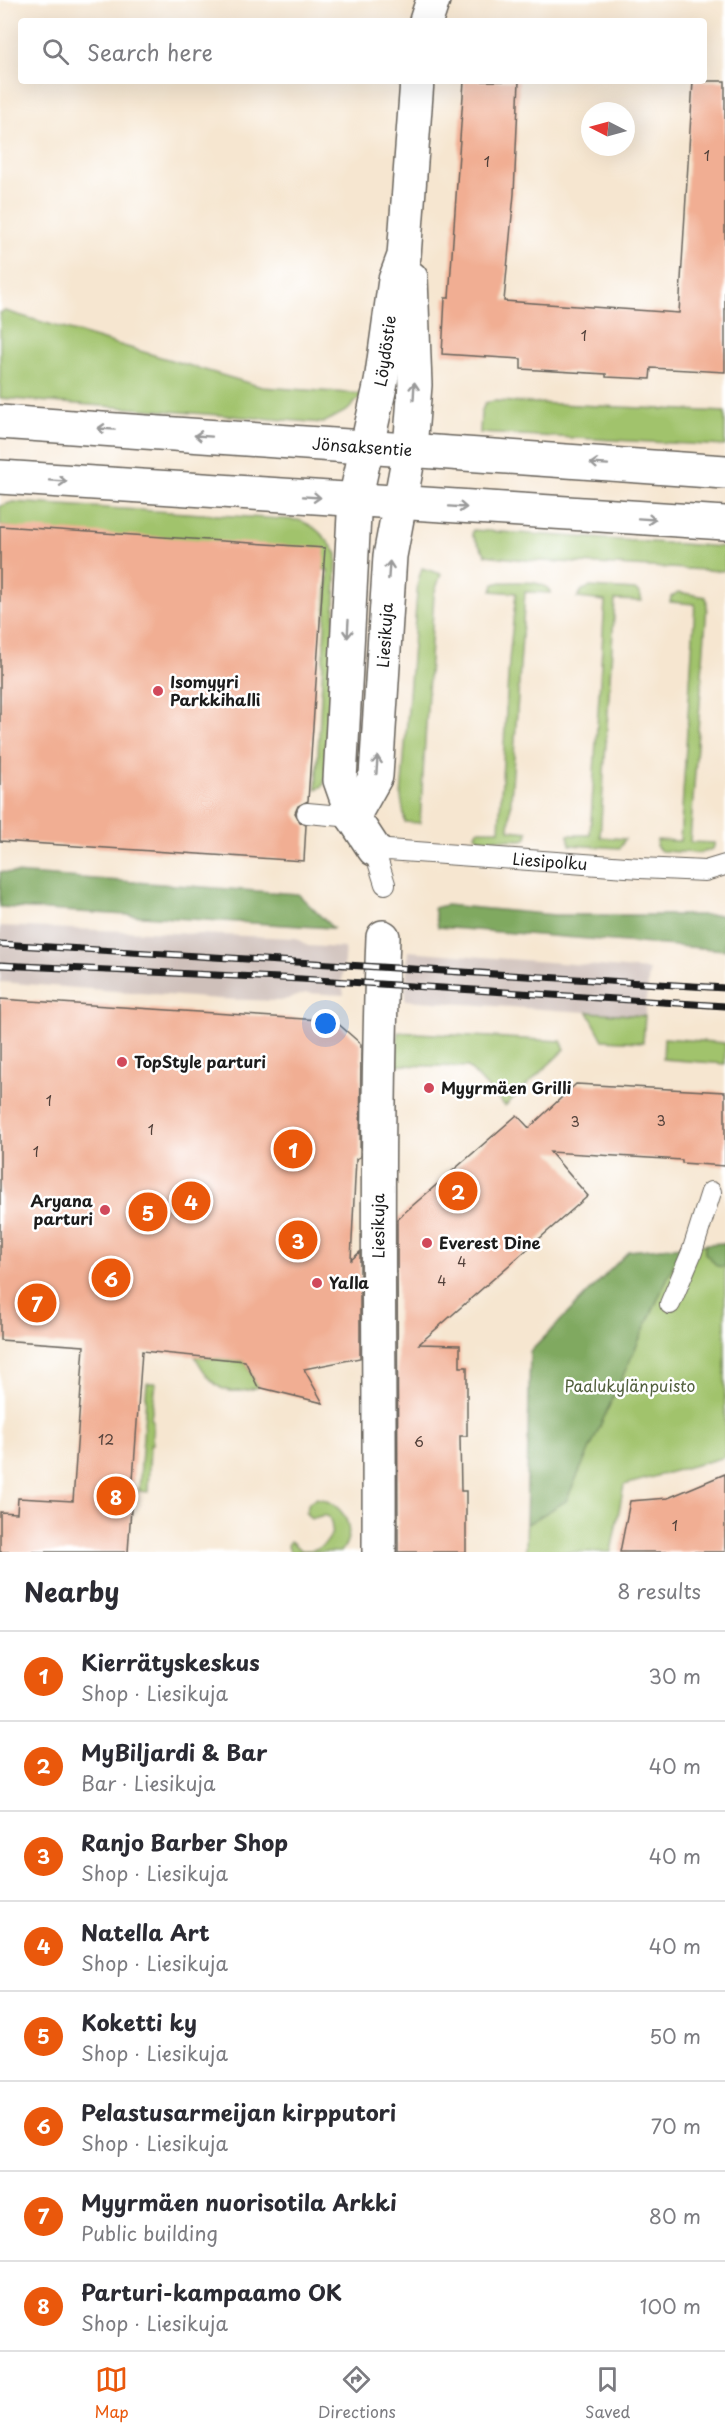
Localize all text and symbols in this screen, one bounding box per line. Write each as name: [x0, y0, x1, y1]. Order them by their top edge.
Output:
search box: [18, 18, 707, 84]
icon: search: [39, 35, 72, 68]
text: Search here: [87, 35, 213, 68]
north arrow: [581, 102, 635, 156]
house number: 1: [704, 145, 710, 166]
house number: 1: [484, 151, 490, 172]
street label: Löydöstie: [367, 314, 401, 389]
house number: 1: [581, 325, 587, 346]
one-way arrow: [409, 381, 420, 401]
one-way arrow: [97, 424, 117, 435]
one-way arrow: [193, 430, 213, 441]
street label: Jönsaksentie: [311, 431, 413, 461]
one-way arrow: [589, 458, 609, 469]
one-way arrow: [48, 475, 68, 486]
one-way arrow: [302, 492, 322, 503]
one-way arrow: [447, 502, 467, 513]
one-way arrow: [637, 513, 657, 524]
one-way arrow: [384, 560, 395, 580]
street label: Liesikuja: [370, 602, 398, 668]
one-way arrow: [343, 619, 354, 639]
place label: Isomyyri Parkkihalli: [170, 669, 261, 711]
marker: Isomyyri Parkkihalli: [151, 684, 165, 698]
one-way arrow: [371, 755, 382, 775]
street label: Liesipolku: [512, 846, 588, 875]
your location: [311, 1009, 340, 1038]
place label: TopStyle parturi: [134, 1049, 266, 1073]
marker: TopStyle parturi: [115, 1055, 129, 1069]
place label: Myyrmäen Grilli: [441, 1075, 571, 1099]
marker: Myyrmäen Grilli: [422, 1081, 436, 1095]
house number: 1: [46, 1090, 52, 1111]
house number: 3: [656, 1110, 666, 1131]
house number: 3: [570, 1111, 580, 1132]
house number: 1: [148, 1119, 154, 1140]
pin: 1: [274, 1126, 312, 1172]
house number: 1: [33, 1141, 39, 1162]
pin: 2: [438, 1168, 478, 1214]
pin: 4: [172, 1178, 210, 1224]
place label: Aryana parturi: [30, 1188, 93, 1230]
pin: 5: [128, 1190, 168, 1234]
street label: Liesikuja: [365, 1193, 389, 1259]
marker: Aryana parturi: [98, 1203, 112, 1217]
pin: 3: [278, 1218, 318, 1262]
place label: Everest Dine: [439, 1230, 541, 1254]
marker: Everest Dine: [420, 1236, 434, 1250]
house number: 4: [457, 1251, 467, 1272]
pin: 6: [92, 1256, 130, 1300]
place label: Yalla: [329, 1270, 369, 1294]
house number: 4: [437, 1270, 447, 1291]
marker: Yalla: [310, 1276, 324, 1290]
pin: 7: [18, 1280, 57, 1326]
park label: Paalukylänpuisto: [565, 1373, 696, 1397]
house number: 12: [98, 1429, 114, 1450]
house number: 6: [414, 1431, 424, 1452]
pin: 8: [96, 1474, 136, 1518]
house number: 1: [672, 1515, 678, 1536]
text: Nearby: [24, 1572, 119, 1611]
text: 8 results: [617, 1576, 701, 1606]
text: Kierrätyskeskus: [81, 1645, 260, 1678]
text: 1: [39, 1661, 48, 1691]
text: 30 m: [648, 1661, 701, 1691]
text: Shop · Liesikuja: [81, 1678, 228, 1708]
text: MyBiljardi & Bar: [81, 1735, 267, 1768]
text: 2: [36, 1751, 51, 1781]
text: 40 m: [649, 1751, 701, 1781]
text: Bar · Liesikuja: [81, 1768, 215, 1798]
text: Ranjo Barber Shop: [81, 1825, 288, 1858]
text: 3: [37, 1841, 50, 1871]
text: 40 m: [649, 1841, 701, 1871]
text: Shop · Liesikuja: [81, 1858, 228, 1888]
text: Natella Art: [81, 1915, 210, 1948]
text: 4: [37, 1931, 50, 1961]
text: 40 m: [649, 1931, 701, 1961]
text: Shop · Liesikuja: [81, 1948, 228, 1978]
text: Koketti ky: [81, 2005, 197, 2038]
text: 5: [37, 2021, 50, 2051]
text: 50 m: [649, 2021, 701, 2051]
text: Shop · Liesikuja: [81, 2038, 228, 2068]
text: Pelastusarmeijan kirpputori: [81, 2095, 396, 2128]
text: 6: [36, 2111, 51, 2141]
text: 70 m: [651, 2111, 701, 2141]
text: Shop · Liesikuja: [81, 2128, 228, 2158]
text: Myyrmäen nuorisotila Arkki: [81, 2185, 397, 2218]
text: 7: [38, 2201, 49, 2231]
text: 80 m: [649, 2201, 701, 2231]
text: Public building: [81, 2218, 218, 2248]
text: Parturi-kampaamo OK: [81, 2275, 342, 2308]
text: 8: [37, 2291, 50, 2321]
text: 100 m: [640, 2291, 701, 2321]
text: Shop · Liesikuja: [81, 2308, 228, 2338]
tab: Map: [95, 2363, 129, 2423]
tab: Directions: [318, 2363, 396, 2423]
tab: Saved: [585, 2363, 630, 2423]

